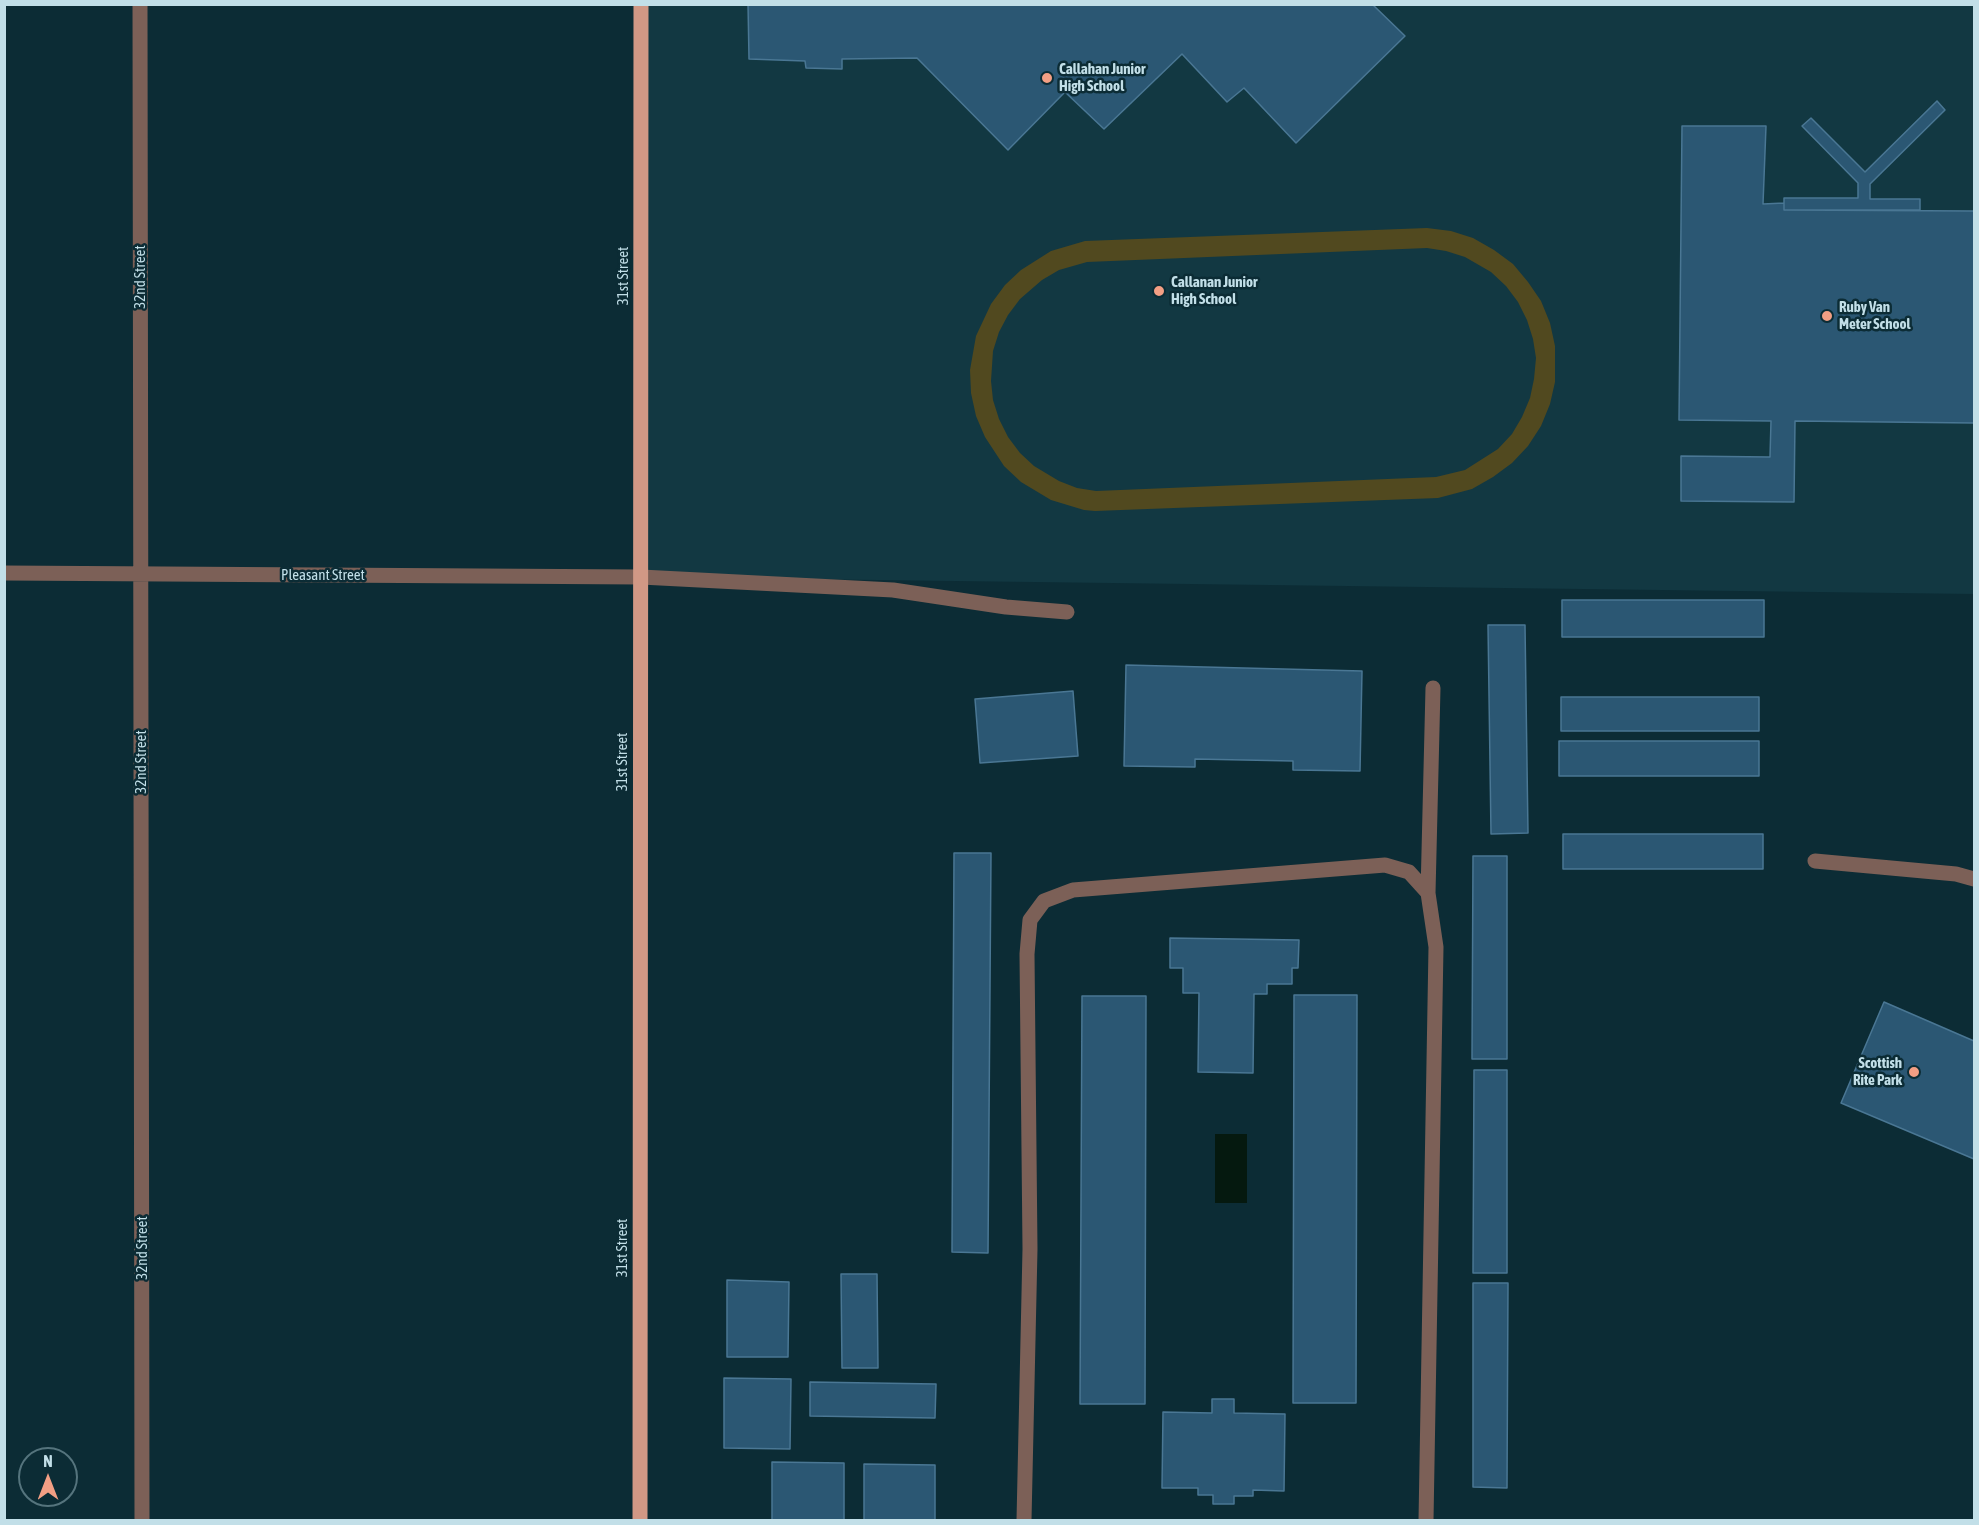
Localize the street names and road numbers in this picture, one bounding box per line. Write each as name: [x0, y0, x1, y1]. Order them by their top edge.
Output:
street label: 32nd Street: [131, 245, 149, 309]
street label: 31st Street: [614, 247, 632, 305]
street label: Pleasant Street: [281, 566, 365, 584]
street label: 32nd Street: [132, 730, 150, 794]
street label: 31st Street: [613, 733, 631, 791]
street label: 32nd Street: [133, 1216, 151, 1280]
street label: 31st Street: [613, 1219, 631, 1277]

